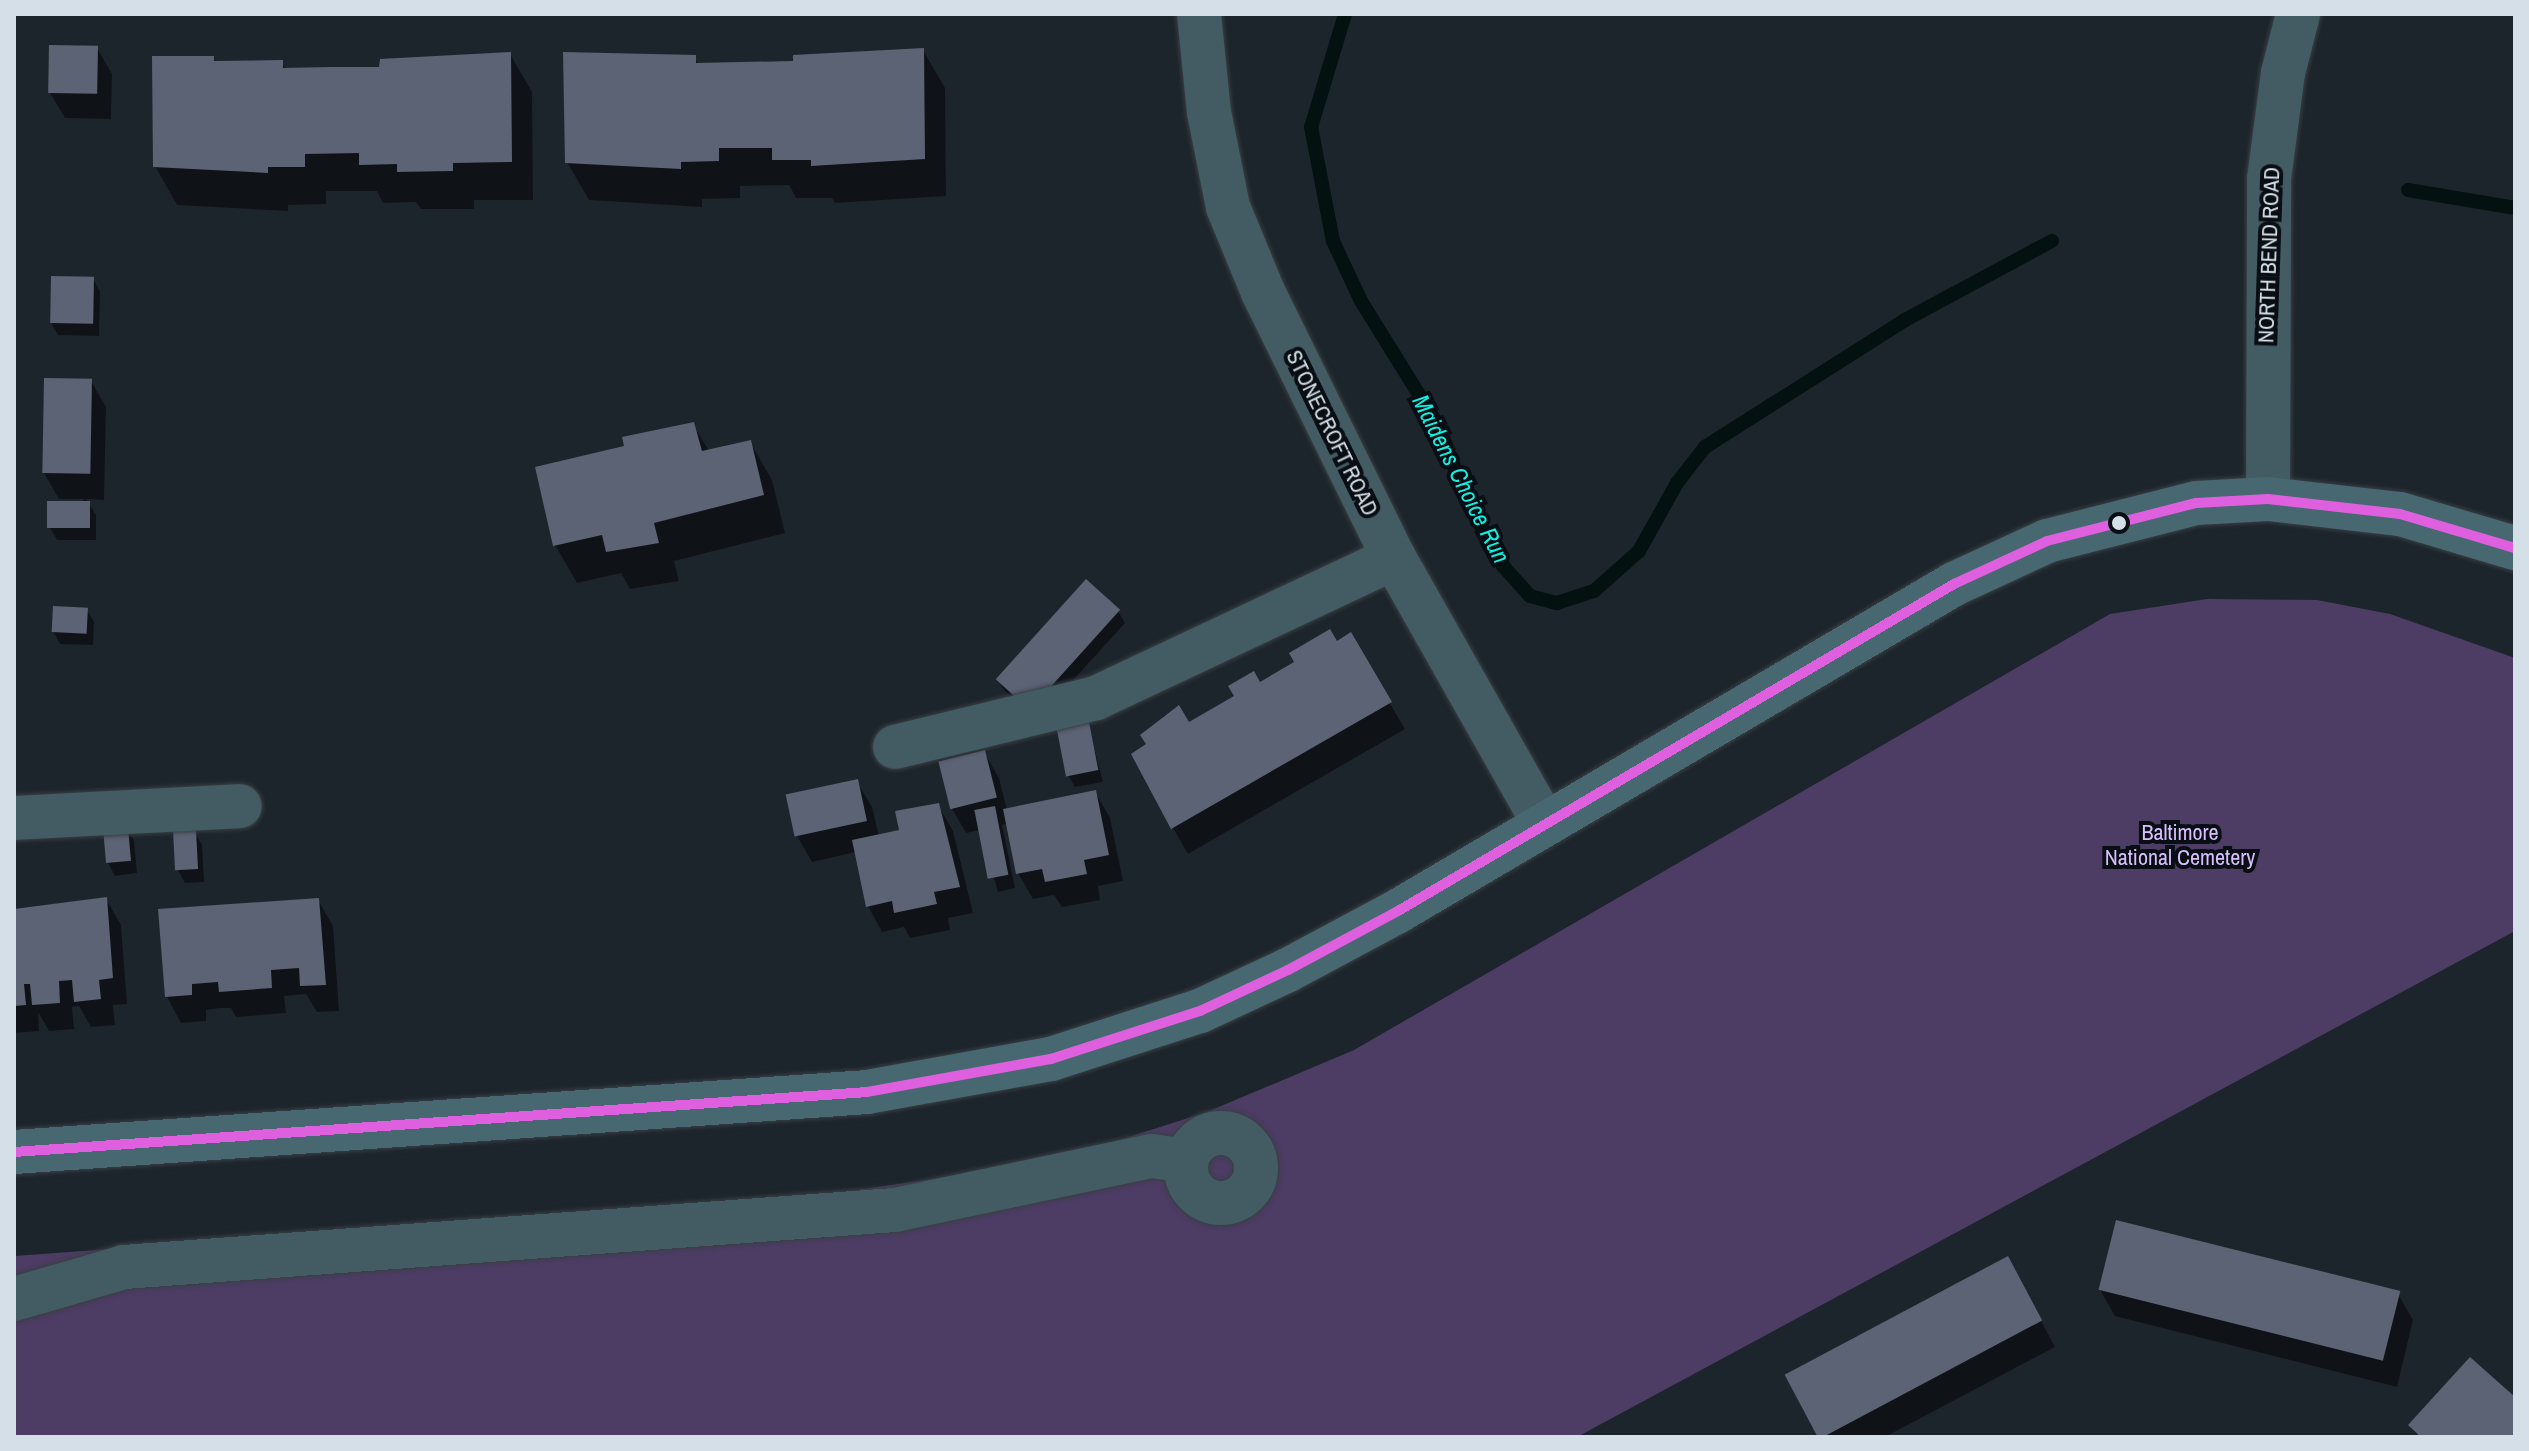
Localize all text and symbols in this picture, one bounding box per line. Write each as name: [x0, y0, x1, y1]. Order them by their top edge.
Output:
street label: NORTH BEND ROAD: [2253, 167, 2285, 343]
street label: STONECROFT ROAD: [1280, 346, 1384, 520]
water label: Maidens Choice Run: [1406, 390, 1516, 568]
unlabelled marker: [2111, 515, 2127, 531]
park label: Baltimore National Cemetery: [2105, 819, 2255, 870]

